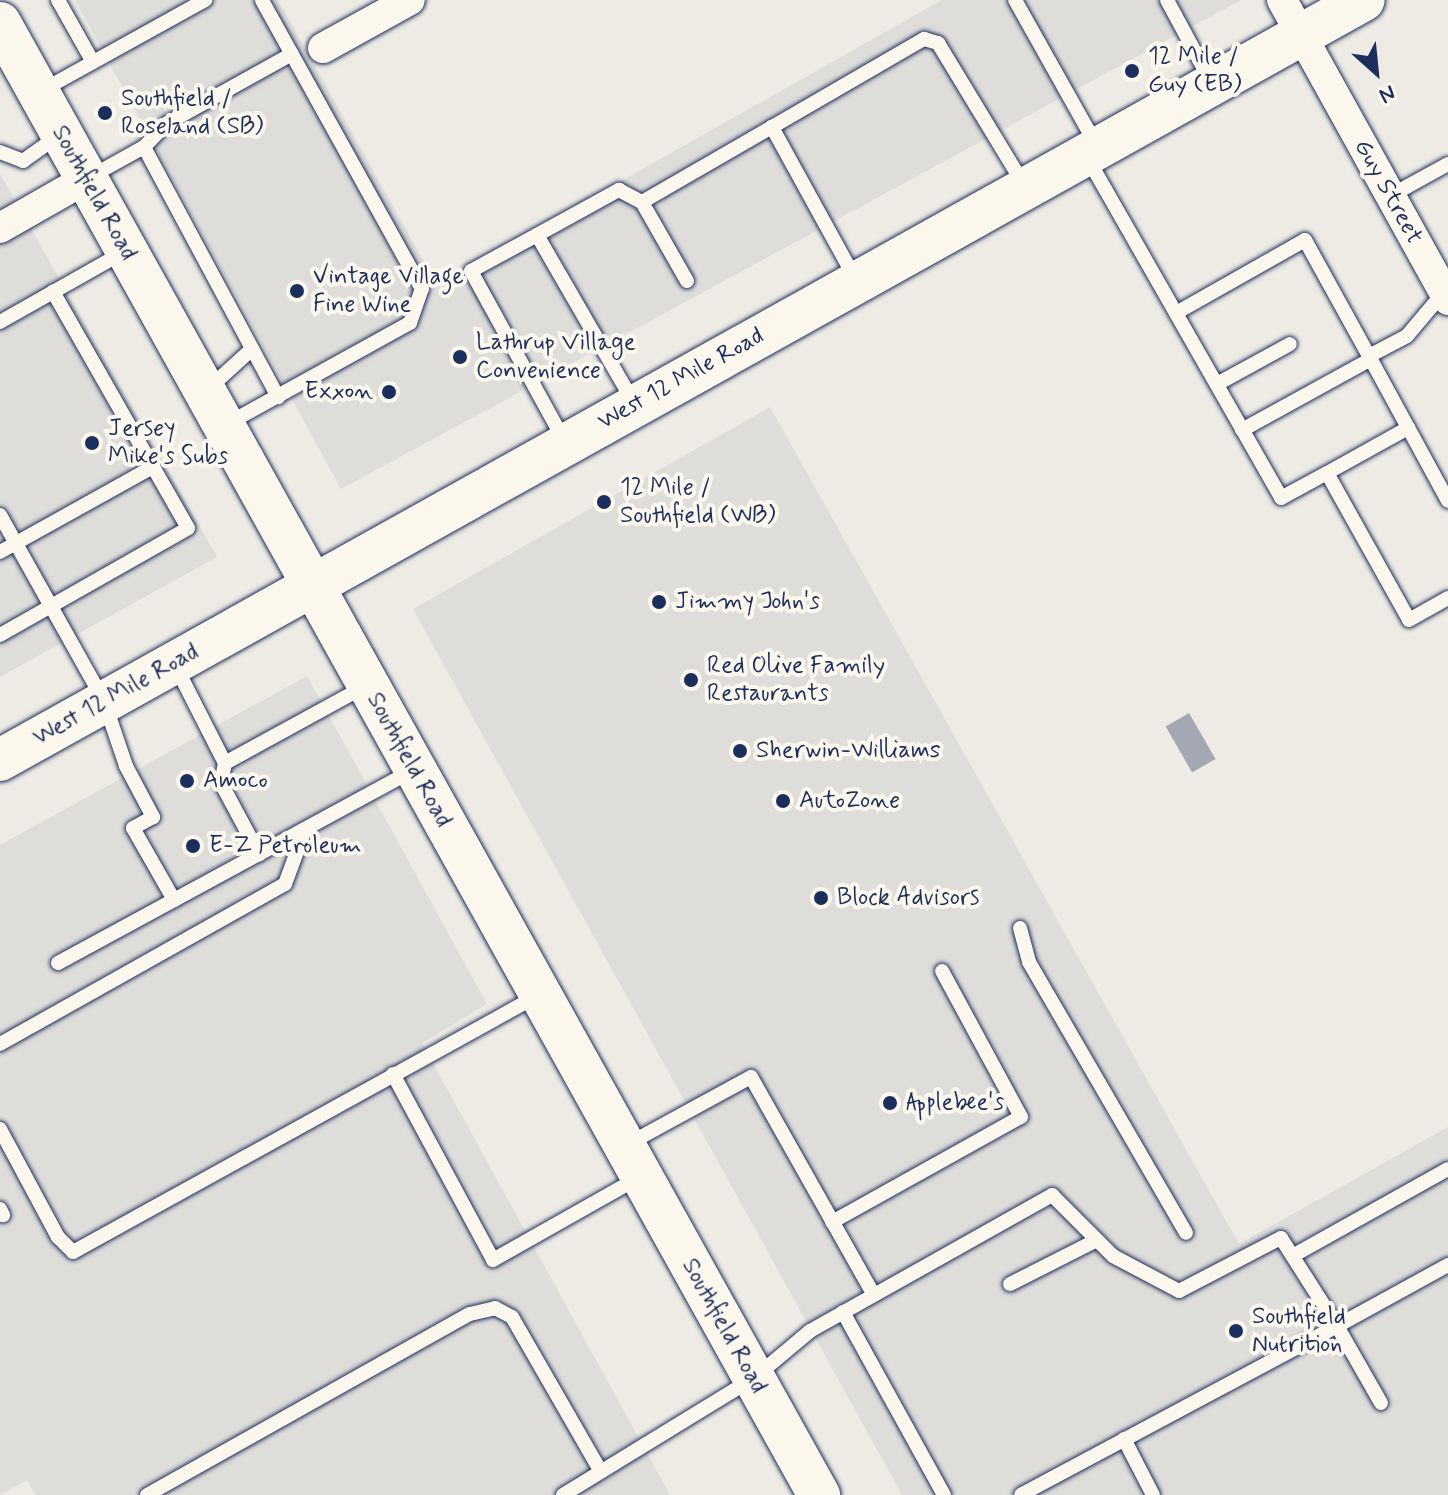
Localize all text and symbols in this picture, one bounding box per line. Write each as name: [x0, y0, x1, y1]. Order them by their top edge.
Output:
north arrow: [1336, 32, 1416, 112]
place label: 12 Mile / Guy (EB): [1148, 43, 1241, 99]
marker: 12 Mile / Guy (EB): [1123, 62, 1141, 80]
text: N: [1374, 78, 1400, 109]
place label: Southfield / Roseland (SB): [121, 85, 263, 141]
marker: Southfield / Roseland (SB): [96, 104, 114, 122]
street label: Southfield Road: [45, 121, 143, 265]
street label: Guy Street: [1348, 135, 1428, 249]
place label: Vintage Village Fine Wine: [313, 263, 463, 319]
marker: Vintage Village Fine Wine: [288, 282, 306, 300]
street label: West 12 Mile Road: [594, 322, 768, 436]
place label: Lathrup Village Convenience: [476, 329, 626, 385]
marker: Lathrup Village Convenience: [451, 348, 469, 366]
place label: Exxon: [304, 378, 373, 406]
marker: Exxon: [380, 383, 398, 401]
place label: Jersey Mike's Subs: [108, 415, 229, 471]
marker: Jersey Mike's Subs: [83, 434, 101, 452]
place label: 12 Mile / Southfield (WB): [620, 474, 776, 530]
marker: 12 Mile / Southfield (WB): [595, 493, 613, 511]
place label: Jimmy John's: [675, 588, 830, 616]
marker: Jimmy John's: [650, 593, 668, 611]
street label: West 12 Mile Road: [29, 638, 203, 752]
place label: Red Olive Family Restaurants: [707, 652, 879, 708]
marker: Red Olive Family Restaurants: [682, 671, 700, 689]
street label: Southfield Road: [360, 688, 458, 832]
place label: Sherwin-Williams: [756, 737, 941, 765]
marker: Sherwin-Williams: [731, 742, 749, 760]
place label: Amoco: [203, 767, 268, 795]
marker: Amoco: [178, 772, 196, 790]
place label: AutoZone: [799, 787, 900, 815]
marker: AutoZone: [774, 792, 792, 810]
place label: E-Z Petroleum: [209, 832, 359, 860]
marker: E-Z Petroleum: [184, 837, 202, 855]
place label: Block Advisors: [837, 884, 980, 912]
marker: Block Advisors: [812, 889, 830, 907]
place label: Applebee's: [906, 1089, 1004, 1117]
marker: Applebee's: [881, 1094, 899, 1112]
street label: Southfield Road: [675, 1254, 773, 1398]
place label: Southfield Nutrition: [1252, 1303, 1346, 1359]
marker: Southfield Nutrition: [1227, 1322, 1245, 1340]

